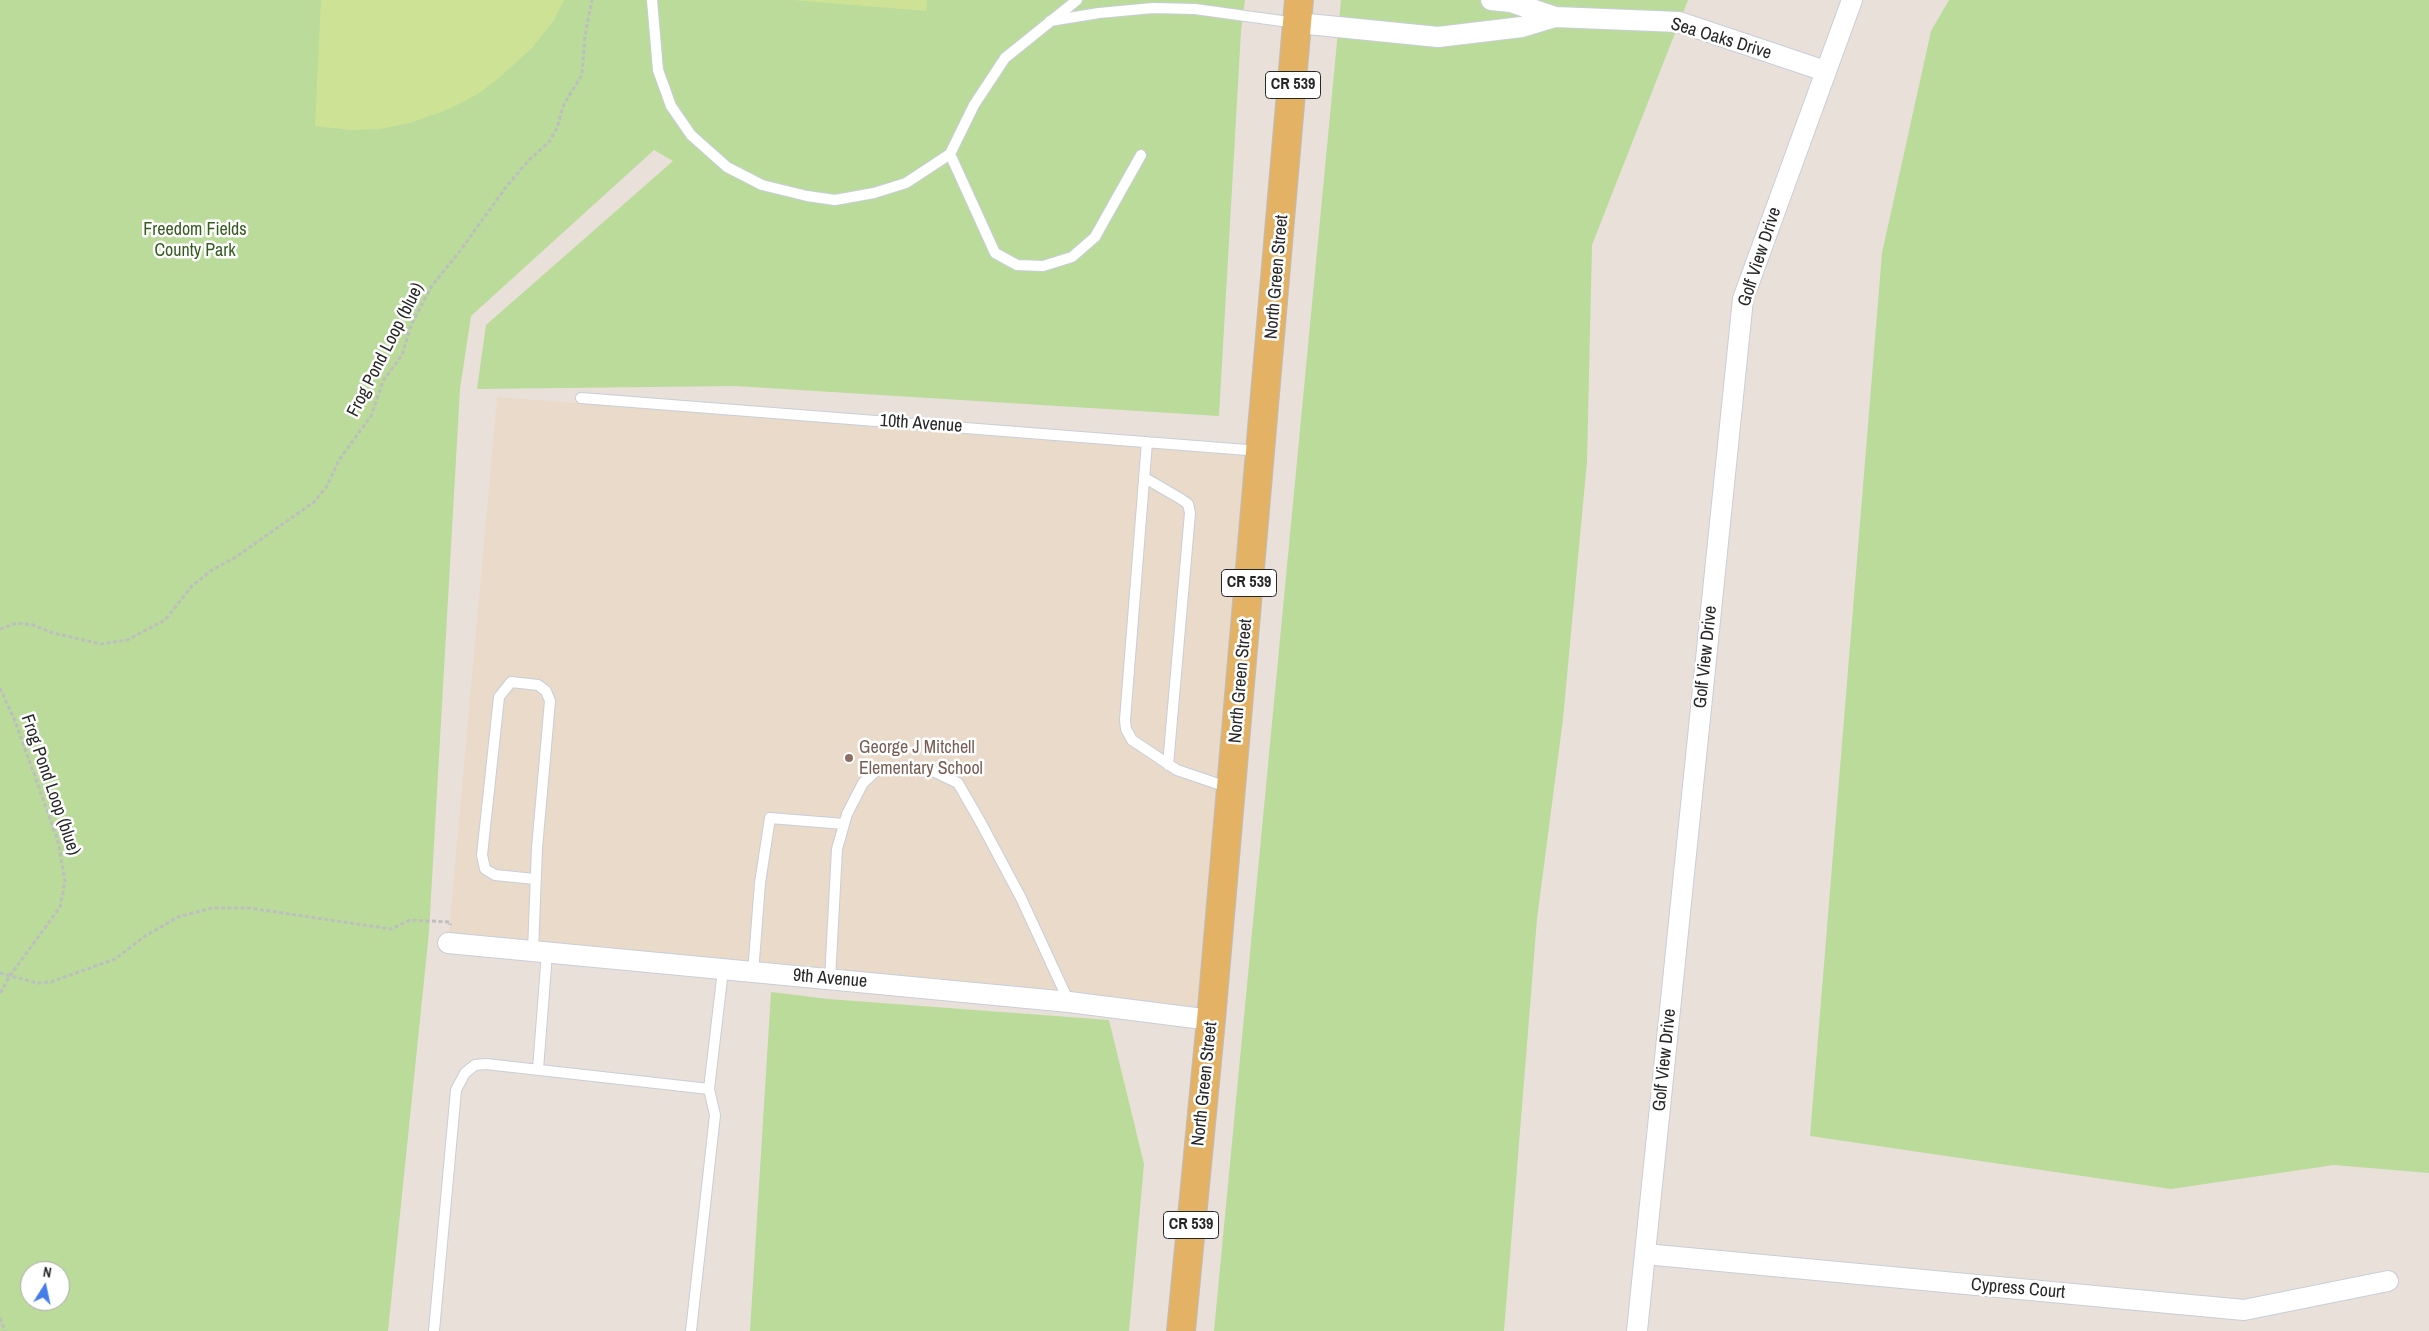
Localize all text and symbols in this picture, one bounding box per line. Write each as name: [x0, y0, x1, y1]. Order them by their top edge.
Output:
street label: Sea Oaks Drive: [1668, 13, 1774, 65]
road number: CR 539: [1266, 72, 1320, 98]
street label: Golf View Drive: [1734, 205, 1786, 309]
street label: North Green Street: [1261, 214, 1293, 340]
park label: Freedom Fields County Park: [143, 219, 247, 262]
street label: Frog Pond Loop (blue): [343, 279, 429, 421]
street label: 10th Avenue: [879, 410, 963, 438]
road number: CR 539: [1222, 570, 1276, 596]
street label: Golf View Drive: [1690, 605, 1722, 709]
street label: North Green Street: [1225, 618, 1257, 744]
street label: Frog Pond Loop (blue): [16, 712, 84, 858]
place label: George J Mitchell Elementary School: [859, 737, 983, 780]
marker: George J Mitchell Elementary School: [843, 752, 855, 764]
street label: 9th Avenue: [792, 965, 868, 993]
street label: Golf View Drive: [1649, 1008, 1681, 1112]
street label: North Green Street: [1188, 1021, 1222, 1147]
road number: CR 539: [1164, 1212, 1218, 1238]
north arrow: [20, 1261, 70, 1311]
text: N: [42, 1263, 53, 1282]
street label: Cypress Court: [1970, 1274, 2066, 1304]

